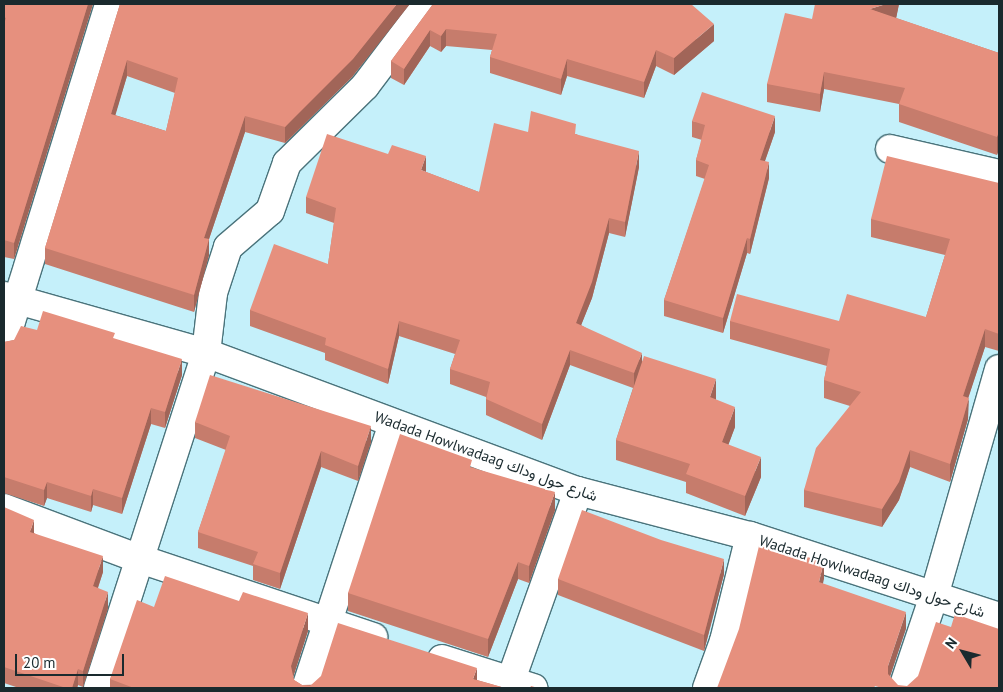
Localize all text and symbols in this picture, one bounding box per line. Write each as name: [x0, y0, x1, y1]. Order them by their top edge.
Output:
street label: Wadada Howlwadaag شارع حول وداك: [372, 407, 600, 505]
street label: Wadada Howlwadaag شارع حول وداك: [757, 531, 987, 621]
north arrow: [938, 627, 988, 677]
text: N: [941, 634, 961, 652]
scale bar: [18, 644, 126, 676]
text: 20 m: [23, 653, 56, 672]

